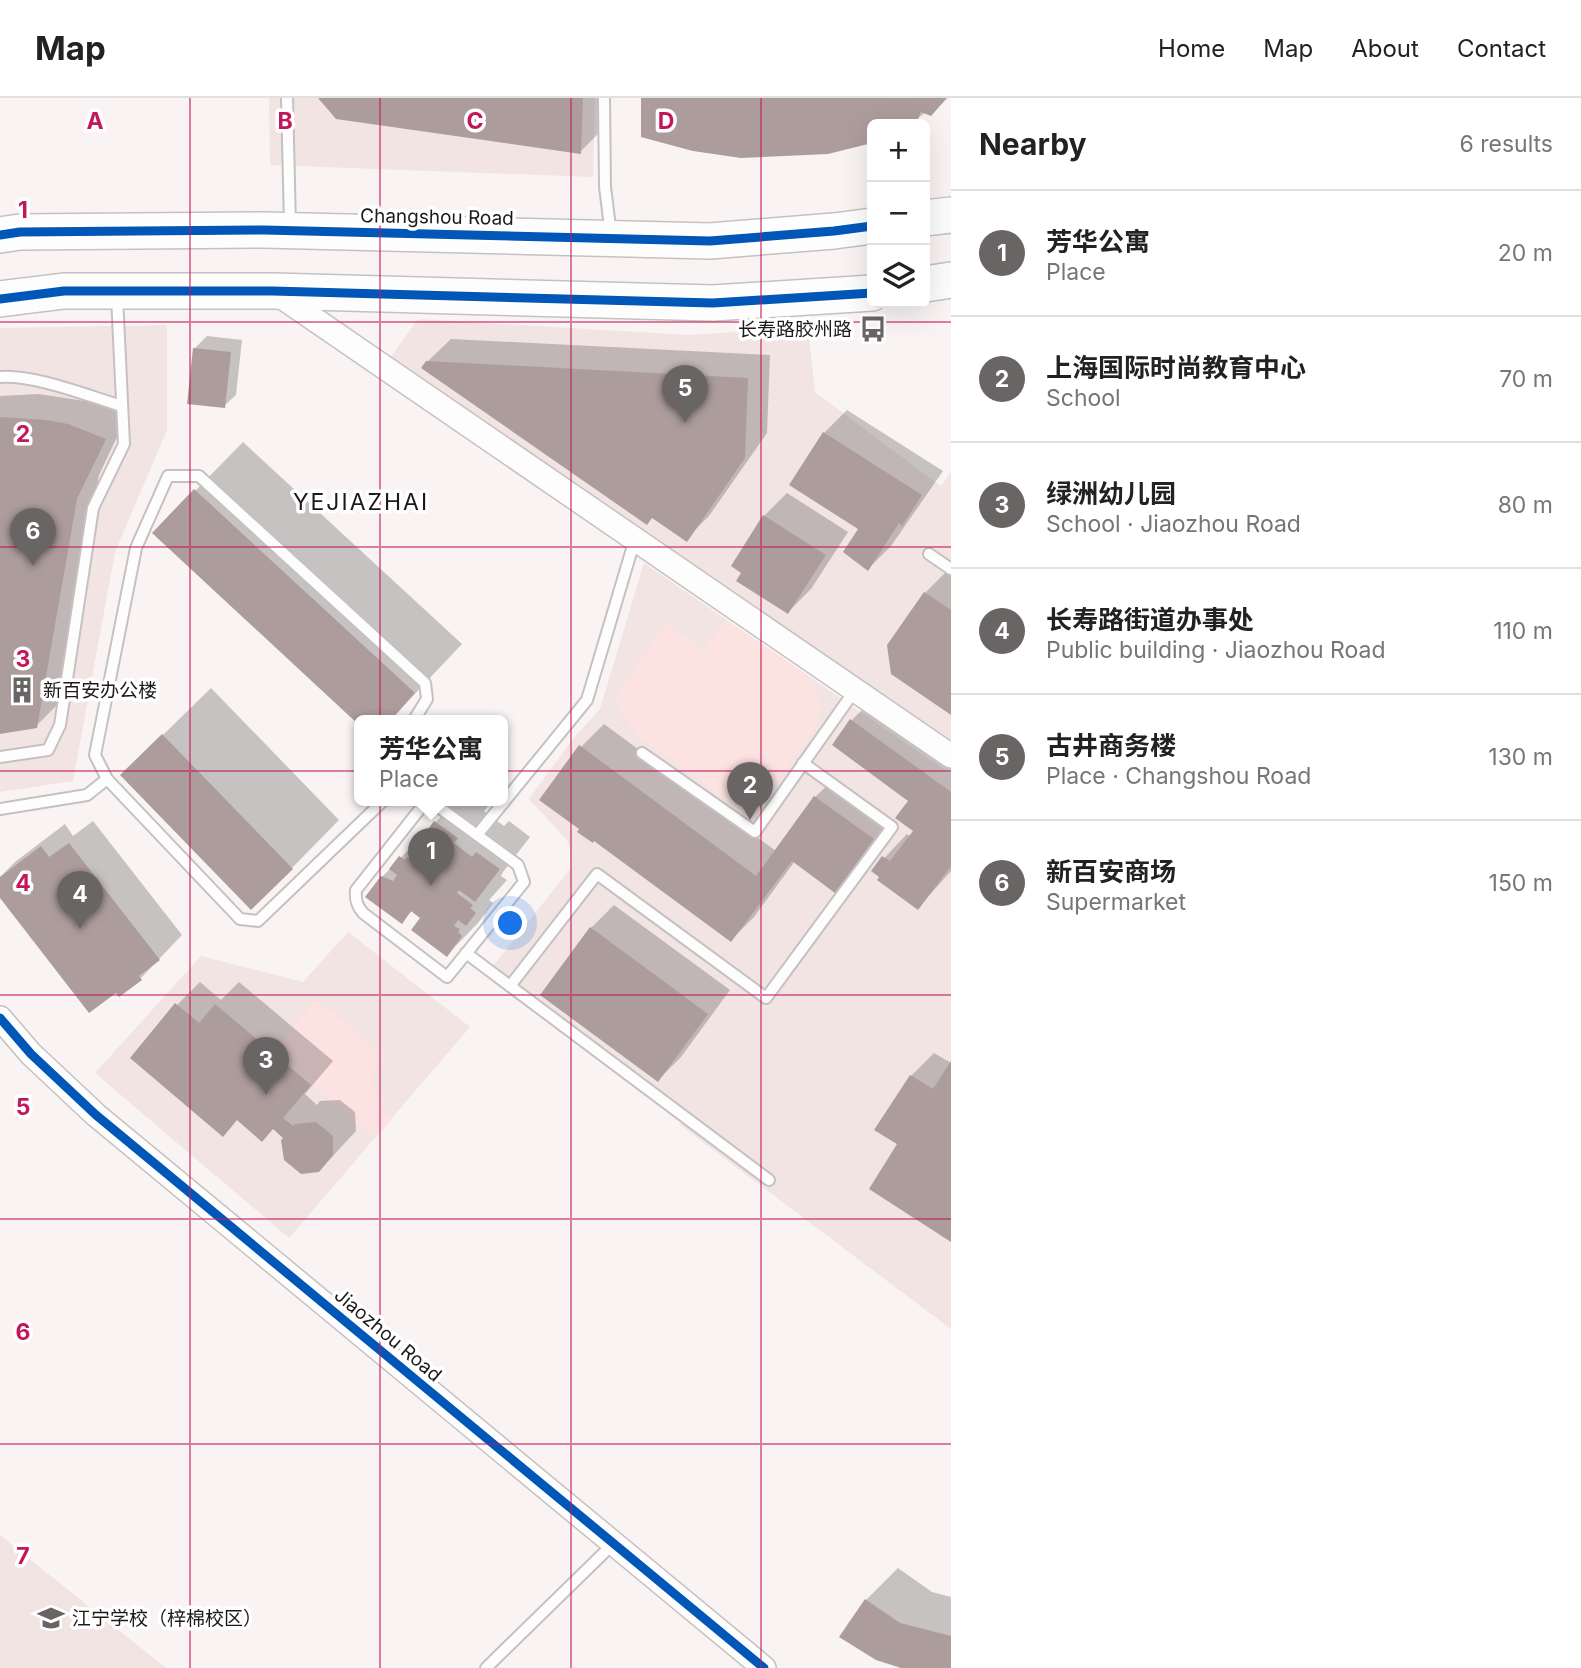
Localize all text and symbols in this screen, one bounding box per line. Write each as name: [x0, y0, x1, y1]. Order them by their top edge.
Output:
text: Map: [35, 28, 106, 68]
text: Home: [1158, 34, 1225, 63]
text: Map: [1263, 34, 1313, 63]
text: About: [1351, 34, 1419, 63]
text: Contact: [1457, 34, 1546, 63]
text: A: [86, 107, 104, 135]
text: B: [277, 107, 293, 135]
text: C: [466, 107, 484, 135]
text: D: [658, 107, 674, 135]
map controls: [867, 119, 930, 308]
button: +: [867, 119, 930, 182]
text: Nearby: [979, 126, 1087, 162]
text: 6 results: [1459, 130, 1553, 158]
button: −: [867, 182, 930, 245]
text: 1: [18, 196, 28, 224]
street label: Changshou Road: [360, 204, 514, 230]
text: 芳华公寓: [1046, 226, 1150, 257]
text: 1: [997, 239, 1007, 267]
text: 20 m: [1498, 239, 1553, 267]
button: layers: [867, 245, 930, 308]
text: Place: [1046, 258, 1106, 286]
bus stop icon: 长寿路胶州路: [858, 314, 888, 344]
place label: 长寿路胶州路: [738, 318, 852, 341]
text: 上海国际时尚教育中心: [1046, 352, 1306, 383]
pin: 5: [662, 365, 708, 423]
text: 2: [995, 365, 1009, 393]
text: 70 m: [1499, 365, 1553, 393]
text: School: [1046, 384, 1121, 412]
text: 2: [16, 420, 30, 448]
text: 绿洲幼儿园: [1046, 478, 1176, 509]
district label: YEJIAZHAI: [293, 488, 429, 516]
text: 3: [995, 491, 1009, 519]
text: 80 m: [1498, 491, 1553, 519]
pin: 6: [10, 508, 56, 566]
text: School · Jiaozhou Road: [1046, 510, 1301, 538]
text: 长寿路街道办事处: [1046, 604, 1254, 635]
text: 4: [994, 617, 1010, 645]
text: 110 m: [1493, 617, 1553, 645]
text: Public building · Jiaozhou Road: [1046, 636, 1386, 664]
text: 3: [16, 645, 30, 673]
building icon: 新百安办公楼: [7, 675, 37, 705]
place label: 新百安办公楼: [43, 679, 157, 702]
popup: [354, 715, 508, 806]
text: 古井商务楼: [1046, 730, 1176, 761]
text: 芳华公寓: [379, 733, 483, 764]
text: 5: [995, 743, 1009, 771]
text: 130 m: [1488, 743, 1553, 771]
pin: 2: [727, 762, 773, 820]
text: Place · Changshou Road: [1046, 762, 1311, 790]
text: Place: [379, 765, 439, 793]
pin: 1: [408, 828, 454, 886]
text: 新百安商场: [1046, 856, 1176, 887]
text: 4: [15, 869, 31, 897]
text: 6: [995, 869, 1009, 897]
text: 150 m: [1489, 869, 1553, 897]
pin: 4: [57, 871, 103, 929]
text: Supermarket: [1046, 888, 1186, 916]
your location: [493, 906, 527, 940]
pin: 3: [243, 1037, 289, 1095]
text: 5: [16, 1093, 30, 1121]
street label: Jiaozhou Road: [330, 1284, 446, 1386]
text: 6: [16, 1318, 30, 1346]
text: 7: [16, 1542, 30, 1570]
school or university icon: 江宁学校（梓棉校区）: [36, 1603, 66, 1633]
place label: 江宁学校（梓棉校区）: [72, 1607, 262, 1630]

